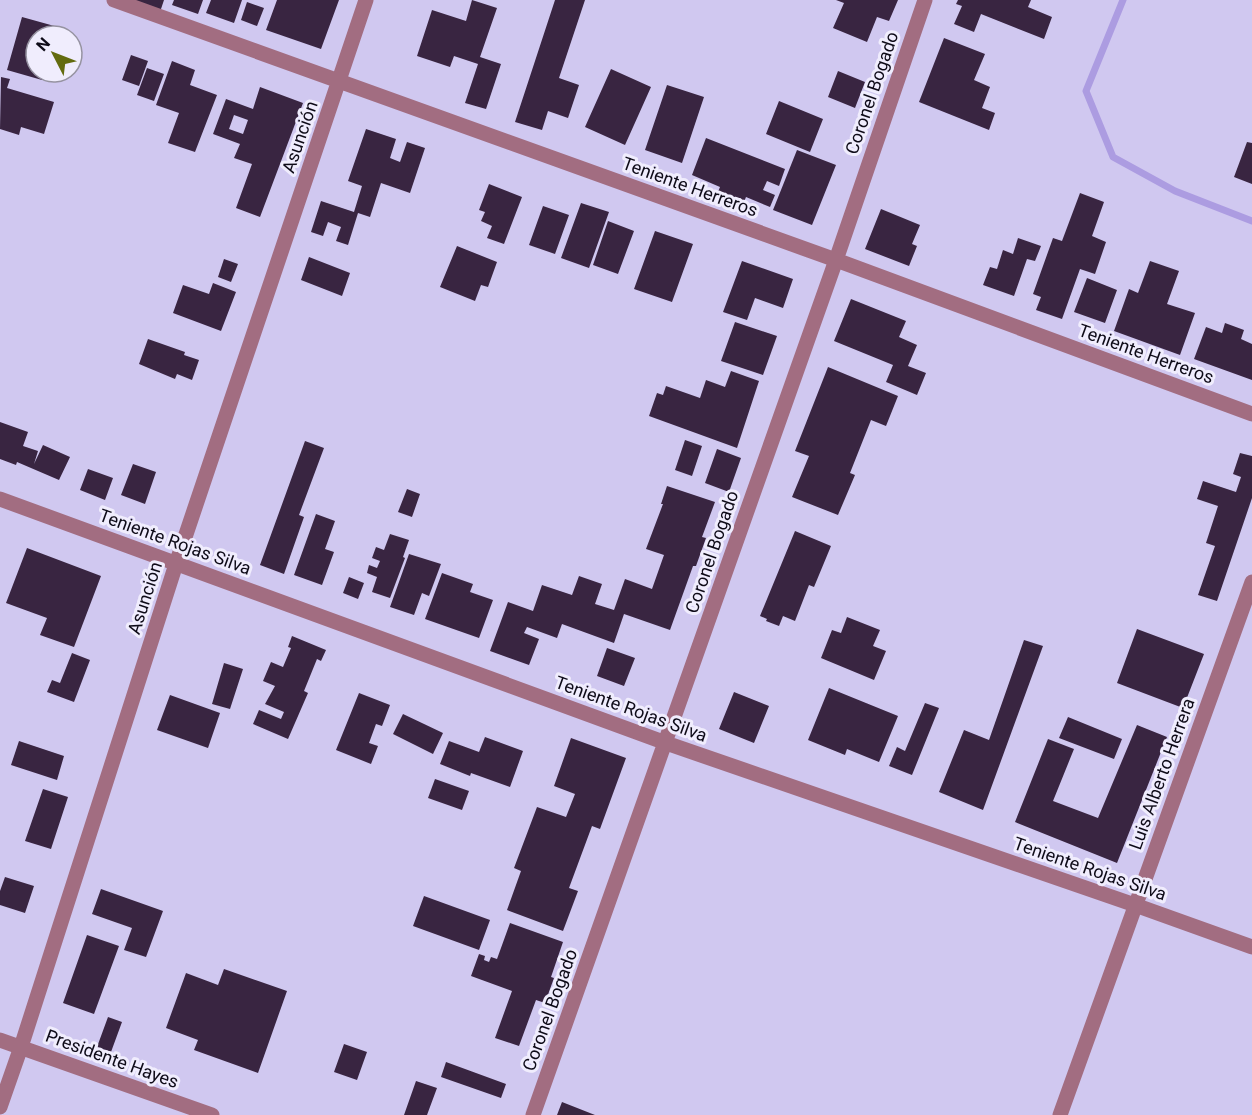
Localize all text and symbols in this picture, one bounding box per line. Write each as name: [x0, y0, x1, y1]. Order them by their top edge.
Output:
north arrow: [24, 24, 84, 84]
street label: Coronel Bogado: [841, 29, 902, 157]
text: N: [32, 34, 54, 55]
street label: Asunción: [277, 98, 322, 176]
street label: Teniente Herreros: [620, 152, 761, 221]
street label: Teniente Herreros: [1076, 319, 1217, 388]
street label: Coronel Bogado: [681, 488, 742, 616]
street label: Teniente Rojas Silva: [96, 504, 254, 579]
street label: Asunción: [123, 559, 166, 637]
street label: Teniente Rojas Silva: [552, 671, 710, 746]
street label: Luis Alberto Herrera: [1124, 695, 1199, 852]
street label: Teniente Rojas Silva: [1011, 833, 1169, 905]
street label: Coronel Bogado: [518, 946, 581, 1074]
street label: Presidente Hayes: [43, 1025, 181, 1092]

